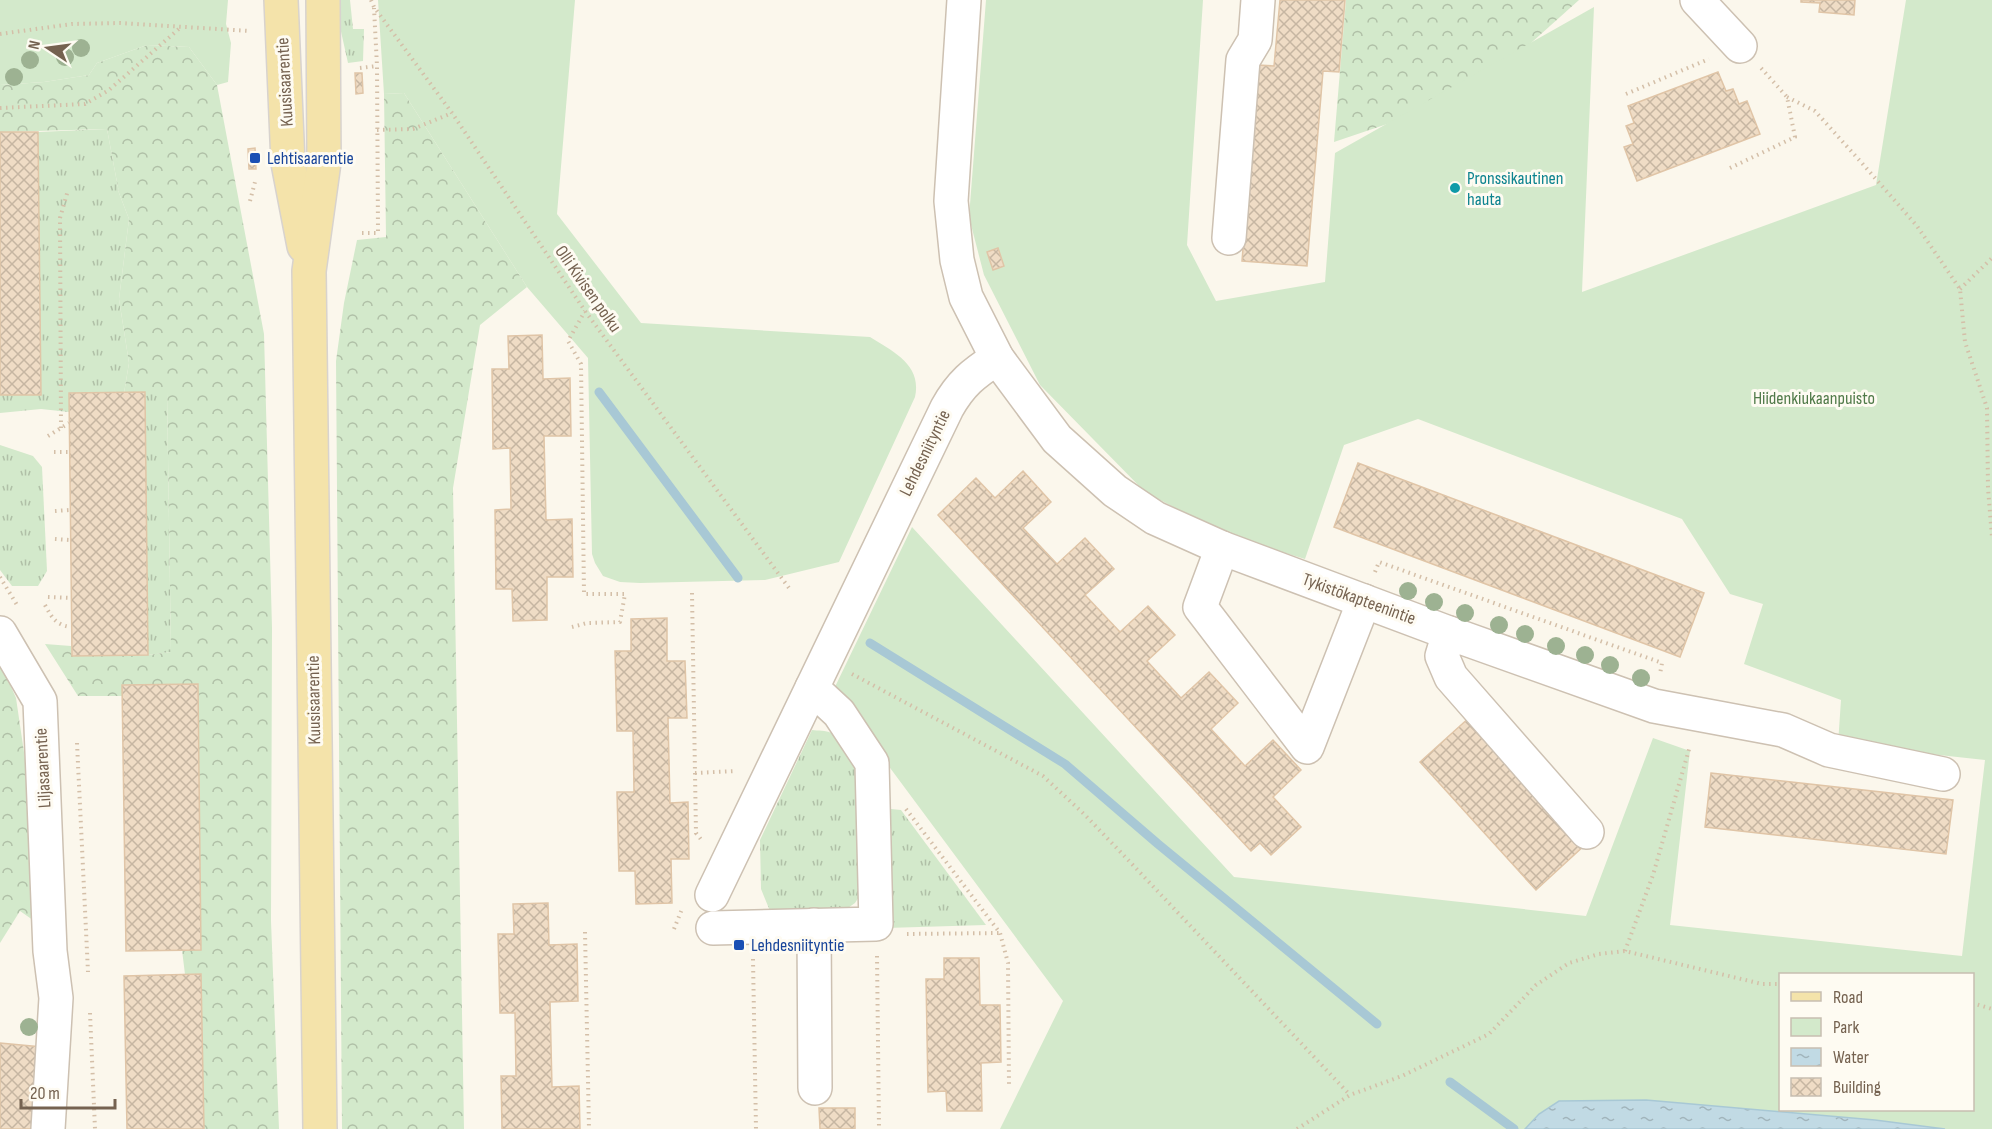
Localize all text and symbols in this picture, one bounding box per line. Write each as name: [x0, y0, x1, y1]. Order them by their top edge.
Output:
north arrow: [18, 18, 78, 78]
street label: Kuusisaarentie: [272, 37, 298, 127]
text: N: [25, 39, 45, 51]
place label: Lehtisaarentie: [267, 148, 354, 169]
marker: Lehtisaarentie: [248, 151, 262, 165]
place label: Pronssikautinen hauta: [1467, 168, 1564, 210]
marker: Pronssikautinen hauta: [1448, 181, 1462, 195]
street label: Olli Kivisen polku: [550, 242, 626, 336]
park label: Hiidenkiukaanpuisto: [1753, 388, 1875, 409]
street label: Lehdesniityntie: [895, 406, 955, 500]
street label: Tykistökapteenintie: [1299, 569, 1419, 629]
street label: Kuusisaarentie: [303, 655, 325, 745]
street label: Liljasaarentie: [30, 727, 56, 809]
place label: Lehdesniityntie: [751, 935, 844, 956]
marker: Lehdesniityntie: [732, 938, 746, 952]
legend: [1779, 973, 1974, 1111]
text: Road: [1833, 987, 1863, 1008]
text: Park: [1833, 1017, 1859, 1038]
text: Water: [1833, 1047, 1869, 1068]
scale bar: [21, 1072, 116, 1110]
text: Building: [1833, 1077, 1881, 1098]
text: 20 m: [30, 1083, 60, 1104]

